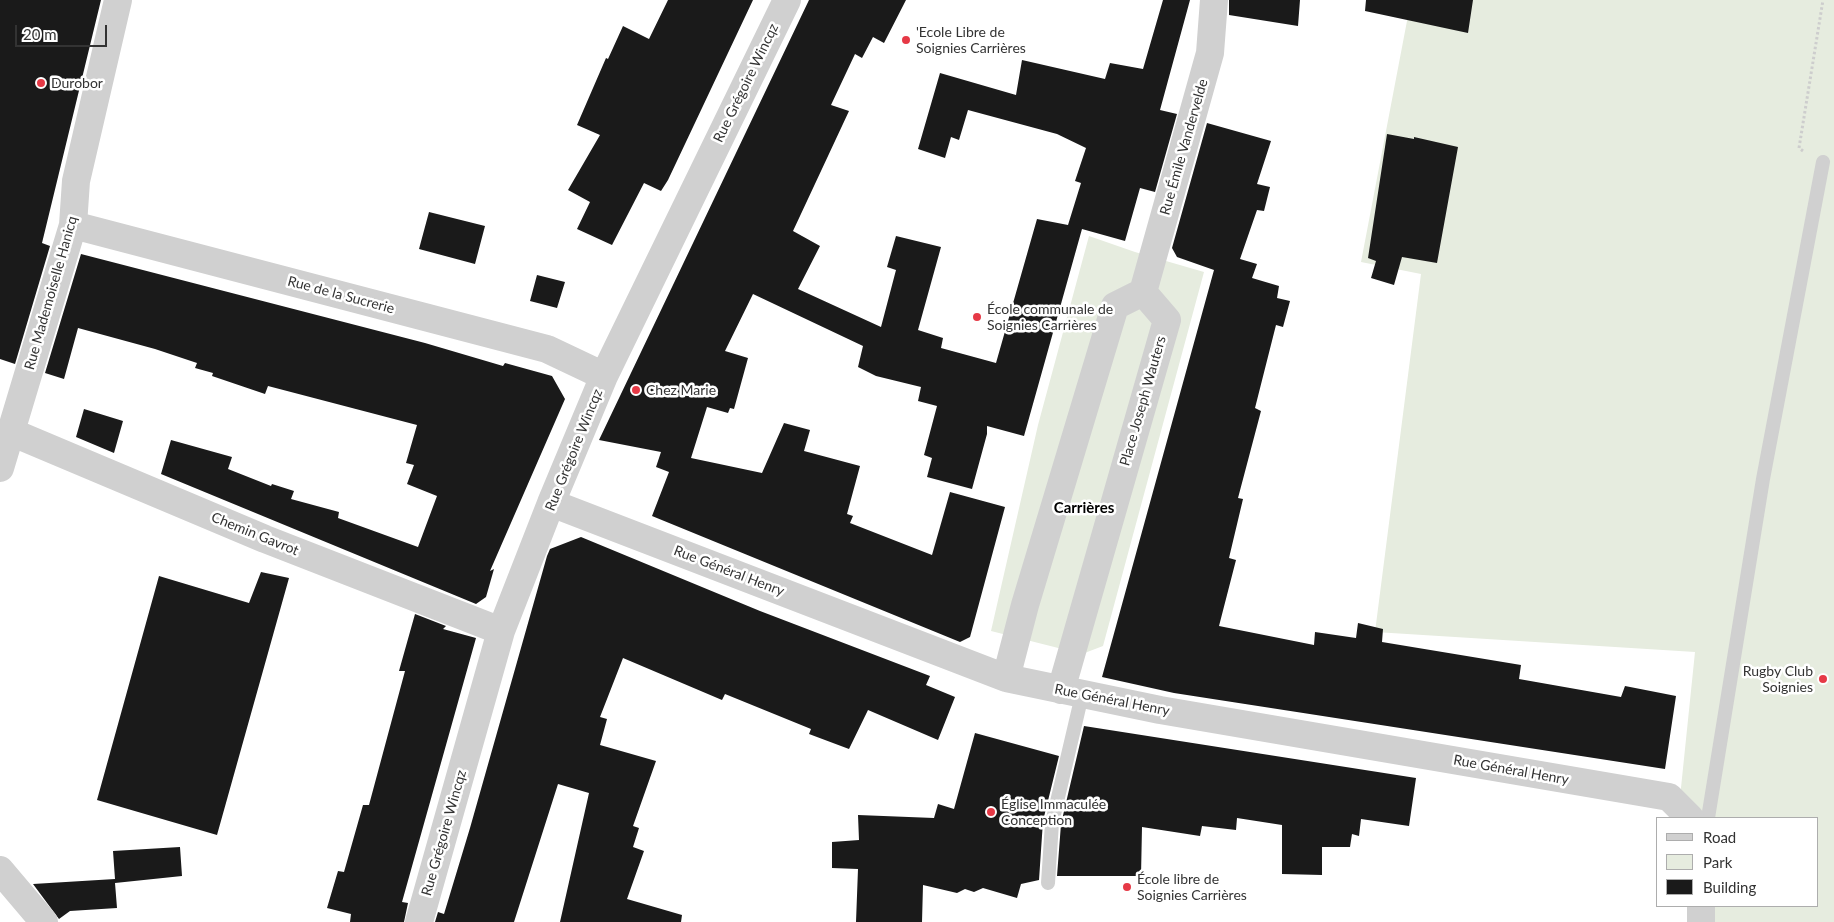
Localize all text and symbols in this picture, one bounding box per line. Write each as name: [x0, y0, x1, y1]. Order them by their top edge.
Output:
scale bar: [18, 15, 110, 47]
street label: Rue Grégoire Wincqz: [710, 21, 782, 145]
place label: 'Ecole Libre de Soignies Carrières: [916, 24, 1026, 56]
text: 20 m: [23, 25, 57, 43]
marker: 'Ecole Libre de Soignies Carrières: [900, 34, 912, 46]
place label: Durobor: [51, 75, 103, 91]
marker: Durobor: [35, 77, 47, 89]
street label: Rue Émile Vandervelde: [1157, 77, 1211, 217]
street label: Rue Mademoiselle Hanicq: [21, 214, 81, 372]
street label: Rue de la Sucrerie: [286, 273, 396, 317]
place label: École communale de Soignies Carrières: [987, 301, 1113, 334]
marker: École communale de Soignies Carrières: [971, 311, 983, 323]
street label: Place Joseph Wauters: [1116, 334, 1170, 468]
place label: Chez Marie: [646, 382, 716, 398]
marker: Chez Marie: [630, 384, 642, 396]
street label: Rue Grégoire Wincqz: [542, 386, 606, 514]
district label: Carrières: [1054, 499, 1114, 517]
street label: Chemin Gavrot: [209, 509, 301, 559]
street label: Rue Général Henry: [671, 542, 787, 600]
place label: Rugby Club Soignies: [1743, 663, 1813, 696]
marker: Rugby Club Soignies: [1817, 673, 1829, 685]
street label: Rue Général Henry: [1053, 681, 1171, 719]
street label: Rue Général Henry: [1452, 752, 1570, 788]
street label: Rue Grégoire Wincqz: [418, 768, 470, 898]
place label: Église Immaculée Conception: [1001, 796, 1106, 829]
marker: Église Immaculée Conception: [985, 806, 997, 818]
legend: [1656, 817, 1819, 907]
text: Road: [1703, 828, 1736, 846]
text: Park: [1703, 853, 1732, 871]
place label: École libre de Soignies Carrières: [1137, 871, 1247, 904]
text: Building: [1703, 878, 1756, 896]
marker: École libre de Soignies Carrières: [1121, 881, 1133, 893]

